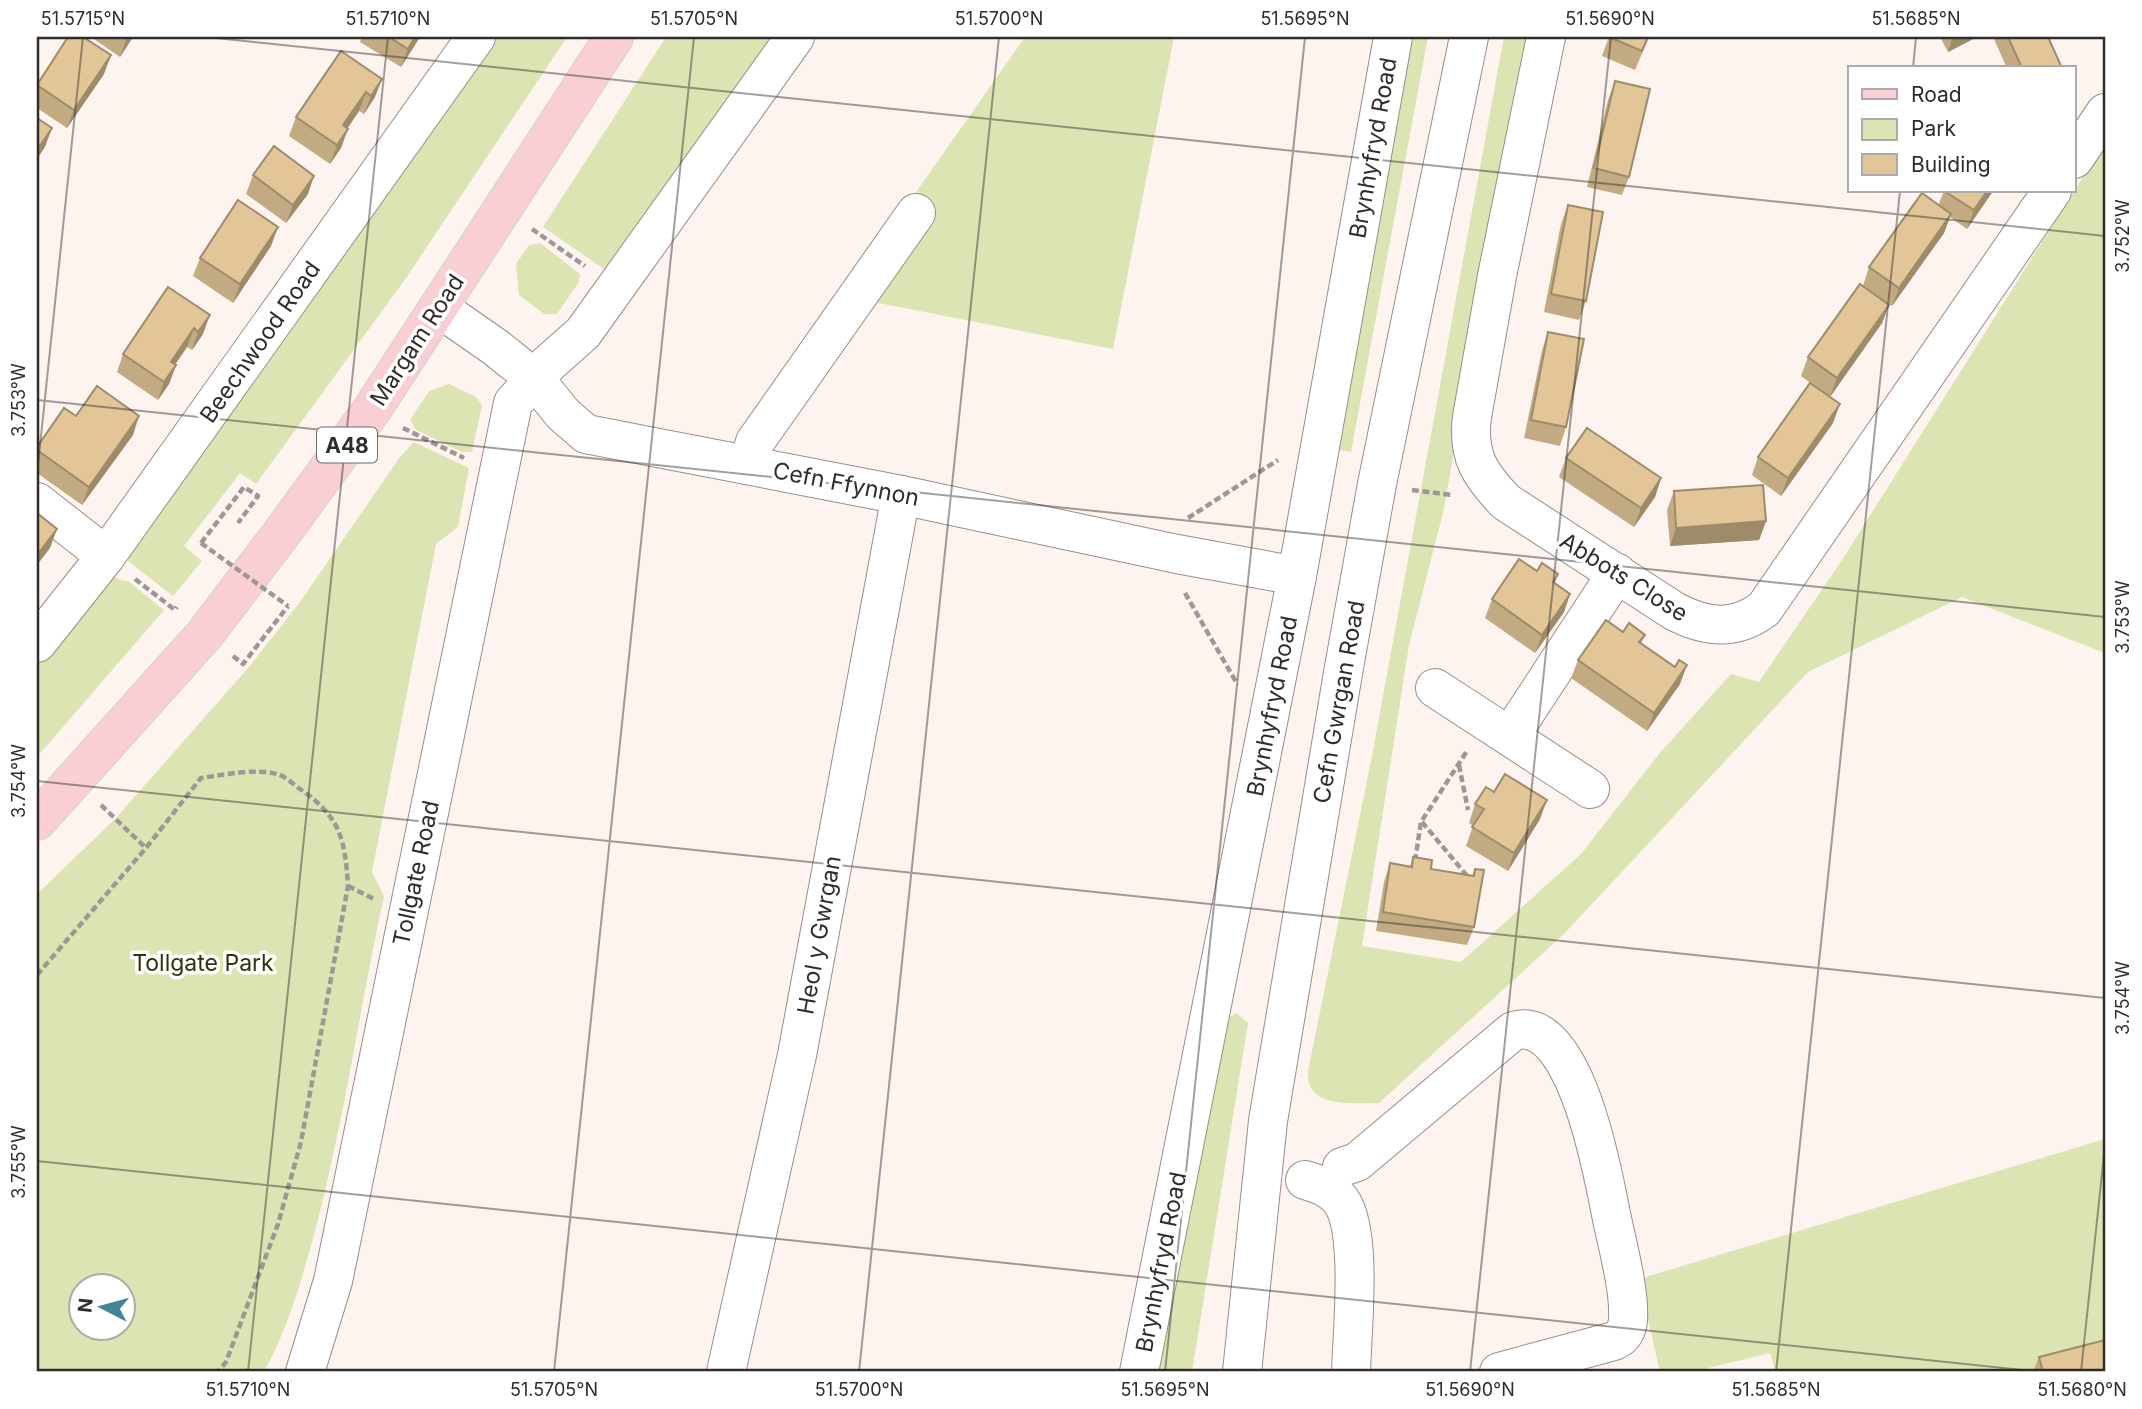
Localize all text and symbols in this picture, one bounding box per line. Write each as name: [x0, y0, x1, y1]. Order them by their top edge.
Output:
text: 51.5715°N: [41, 8, 125, 29]
text: 51.5710°N: [346, 8, 430, 29]
text: 51.5705°N: [650, 8, 738, 29]
text: 51.5700°N: [955, 8, 1043, 29]
text: 51.5695°N: [1260, 8, 1350, 29]
text: 51.5690°N: [1565, 8, 1655, 29]
text: 51.5685°N: [1871, 8, 1961, 29]
street label: Brynhyfryd Road: [1343, 55, 1403, 241]
legend: [1848, 66, 2076, 192]
text: Road: [1911, 82, 1962, 107]
text: Park: [1911, 116, 1956, 141]
text: Building: [1911, 152, 1991, 177]
text: 3.752°W: [2112, 199, 2133, 273]
street label: Beechwood Road: [194, 256, 326, 428]
street label: Margam Road: [364, 269, 470, 411]
text: 3.753°W: [8, 363, 29, 437]
road number: A48: [317, 428, 377, 462]
street label: Cefn Ffynnon: [771, 456, 921, 512]
street label: Abbots Close: [1555, 527, 1693, 627]
text: 3.753°W: [2112, 580, 2133, 654]
street label: Cefn Gwrgan Road: [1307, 598, 1371, 806]
street label: Brynhyfryd Road: [1241, 613, 1303, 799]
text: 3.754°W: [8, 744, 29, 818]
street label: Tollgate Road: [387, 798, 445, 948]
street label: Heol y Gwrgan: [791, 853, 847, 1017]
park label: Tollgate Park: [132, 949, 274, 977]
text: 3.754°W: [2112, 961, 2133, 1035]
text: 3.755°W: [8, 1125, 29, 1199]
street label: Brynhyfryd Road: [1130, 1169, 1192, 1355]
north arrow: [66, 1272, 136, 1342]
text: N: [73, 1297, 98, 1314]
text: 51.5710°N: [206, 1379, 290, 1400]
text: 51.5705°N: [510, 1379, 598, 1400]
text: 51.5700°N: [815, 1379, 903, 1400]
text: 51.5695°N: [1120, 1379, 1210, 1400]
text: 51.5690°N: [1425, 1379, 1515, 1400]
text: 51.5685°N: [1731, 1379, 1821, 1400]
text: 51.5680°N: [2037, 1379, 2127, 1400]

